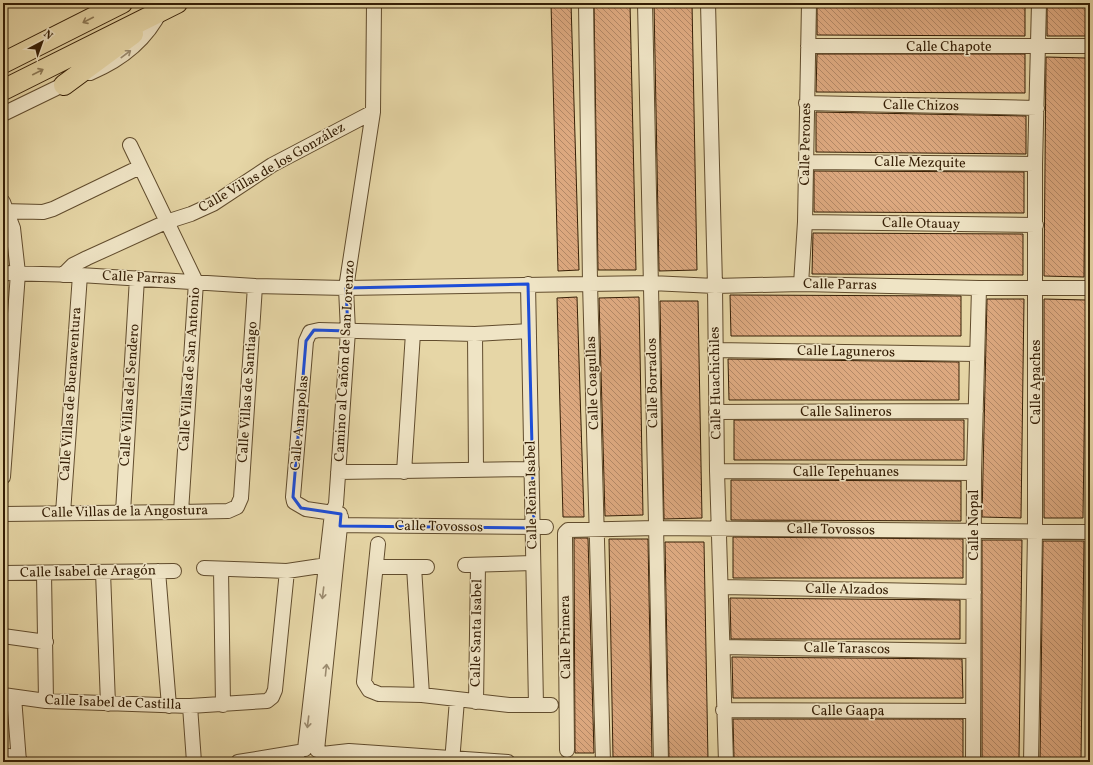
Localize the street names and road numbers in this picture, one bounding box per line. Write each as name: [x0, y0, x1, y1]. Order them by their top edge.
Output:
street label: Calle Chapote: [906, 38, 992, 57]
street label: Calle Chizos: [883, 96, 959, 116]
street label: Calle Perones: [796, 102, 816, 186]
street label: Calle Villas de los González: [195, 118, 349, 218]
street label: Calle Mezquite: [874, 153, 966, 173]
street label: Calle Otauay: [882, 214, 961, 234]
street label: Camino al Cañón de San Lorenzo: [330, 260, 360, 462]
street label: Calle Parras: [102, 267, 176, 289]
street label: Calle Parras: [803, 275, 877, 295]
street label: Calle Villas de San Antonio: [175, 286, 205, 452]
street label: Calle Villas de Buenaventura: [55, 306, 87, 482]
street label: Calle Villas de Santiago: [234, 321, 262, 463]
street label: Calle Villas del Sendero: [116, 323, 144, 467]
street label: Calle Huachichiles: [706, 326, 726, 440]
street label: Calle Coagullas: [582, 336, 604, 430]
street label: Calle Borrados: [643, 338, 663, 428]
street label: Calle Apaches: [1027, 339, 1046, 425]
street label: Calle Laguneros: [797, 342, 895, 362]
street label: Calle Amapolas: [286, 375, 314, 471]
street label: Calle Salineros: [800, 403, 892, 422]
street label: Calle Reina Isabel: [522, 441, 542, 549]
street label: Calle Tepehuanes: [793, 463, 899, 482]
street label: Calle Nopal: [965, 490, 984, 560]
street label: Calle Villas de la Angostura: [42, 501, 208, 523]
street label: Calle Tovossos: [395, 517, 483, 537]
street label: Calle Tovossos: [787, 520, 875, 540]
street label: Calle Isabel de Aragón: [20, 561, 156, 583]
street label: Calle Santa Isabel: [467, 579, 487, 687]
street label: Calle Alzados: [805, 580, 889, 600]
street label: Calle Primera: [556, 595, 576, 679]
street label: Calle Tarascos: [804, 639, 890, 659]
street label: Calle Isabel de Castilla: [44, 691, 182, 715]
street label: Calle Gaapa: [811, 702, 885, 721]

